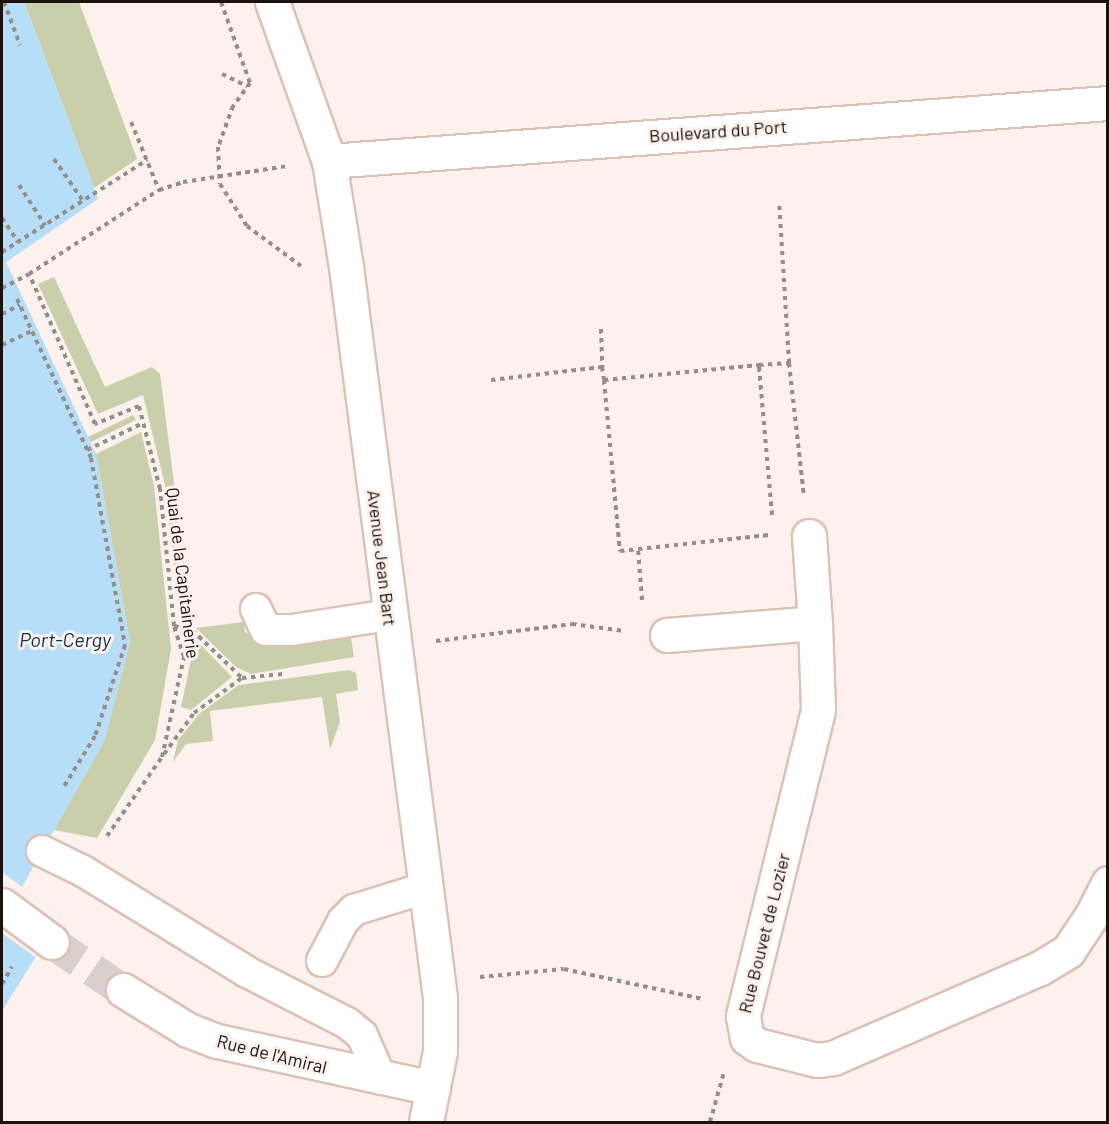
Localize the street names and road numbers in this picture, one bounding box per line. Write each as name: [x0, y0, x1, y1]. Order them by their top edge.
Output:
street label: Boulevard du Port: [648, 115, 788, 147]
street label: Quai de la Capitainerie: [162, 486, 204, 660]
street label: Avenue Jean Bart: [363, 489, 401, 627]
street label: Rue Bouvet de Lozier: [734, 851, 794, 1015]
street label: Rue de l'Amiral: [215, 1030, 329, 1078]

